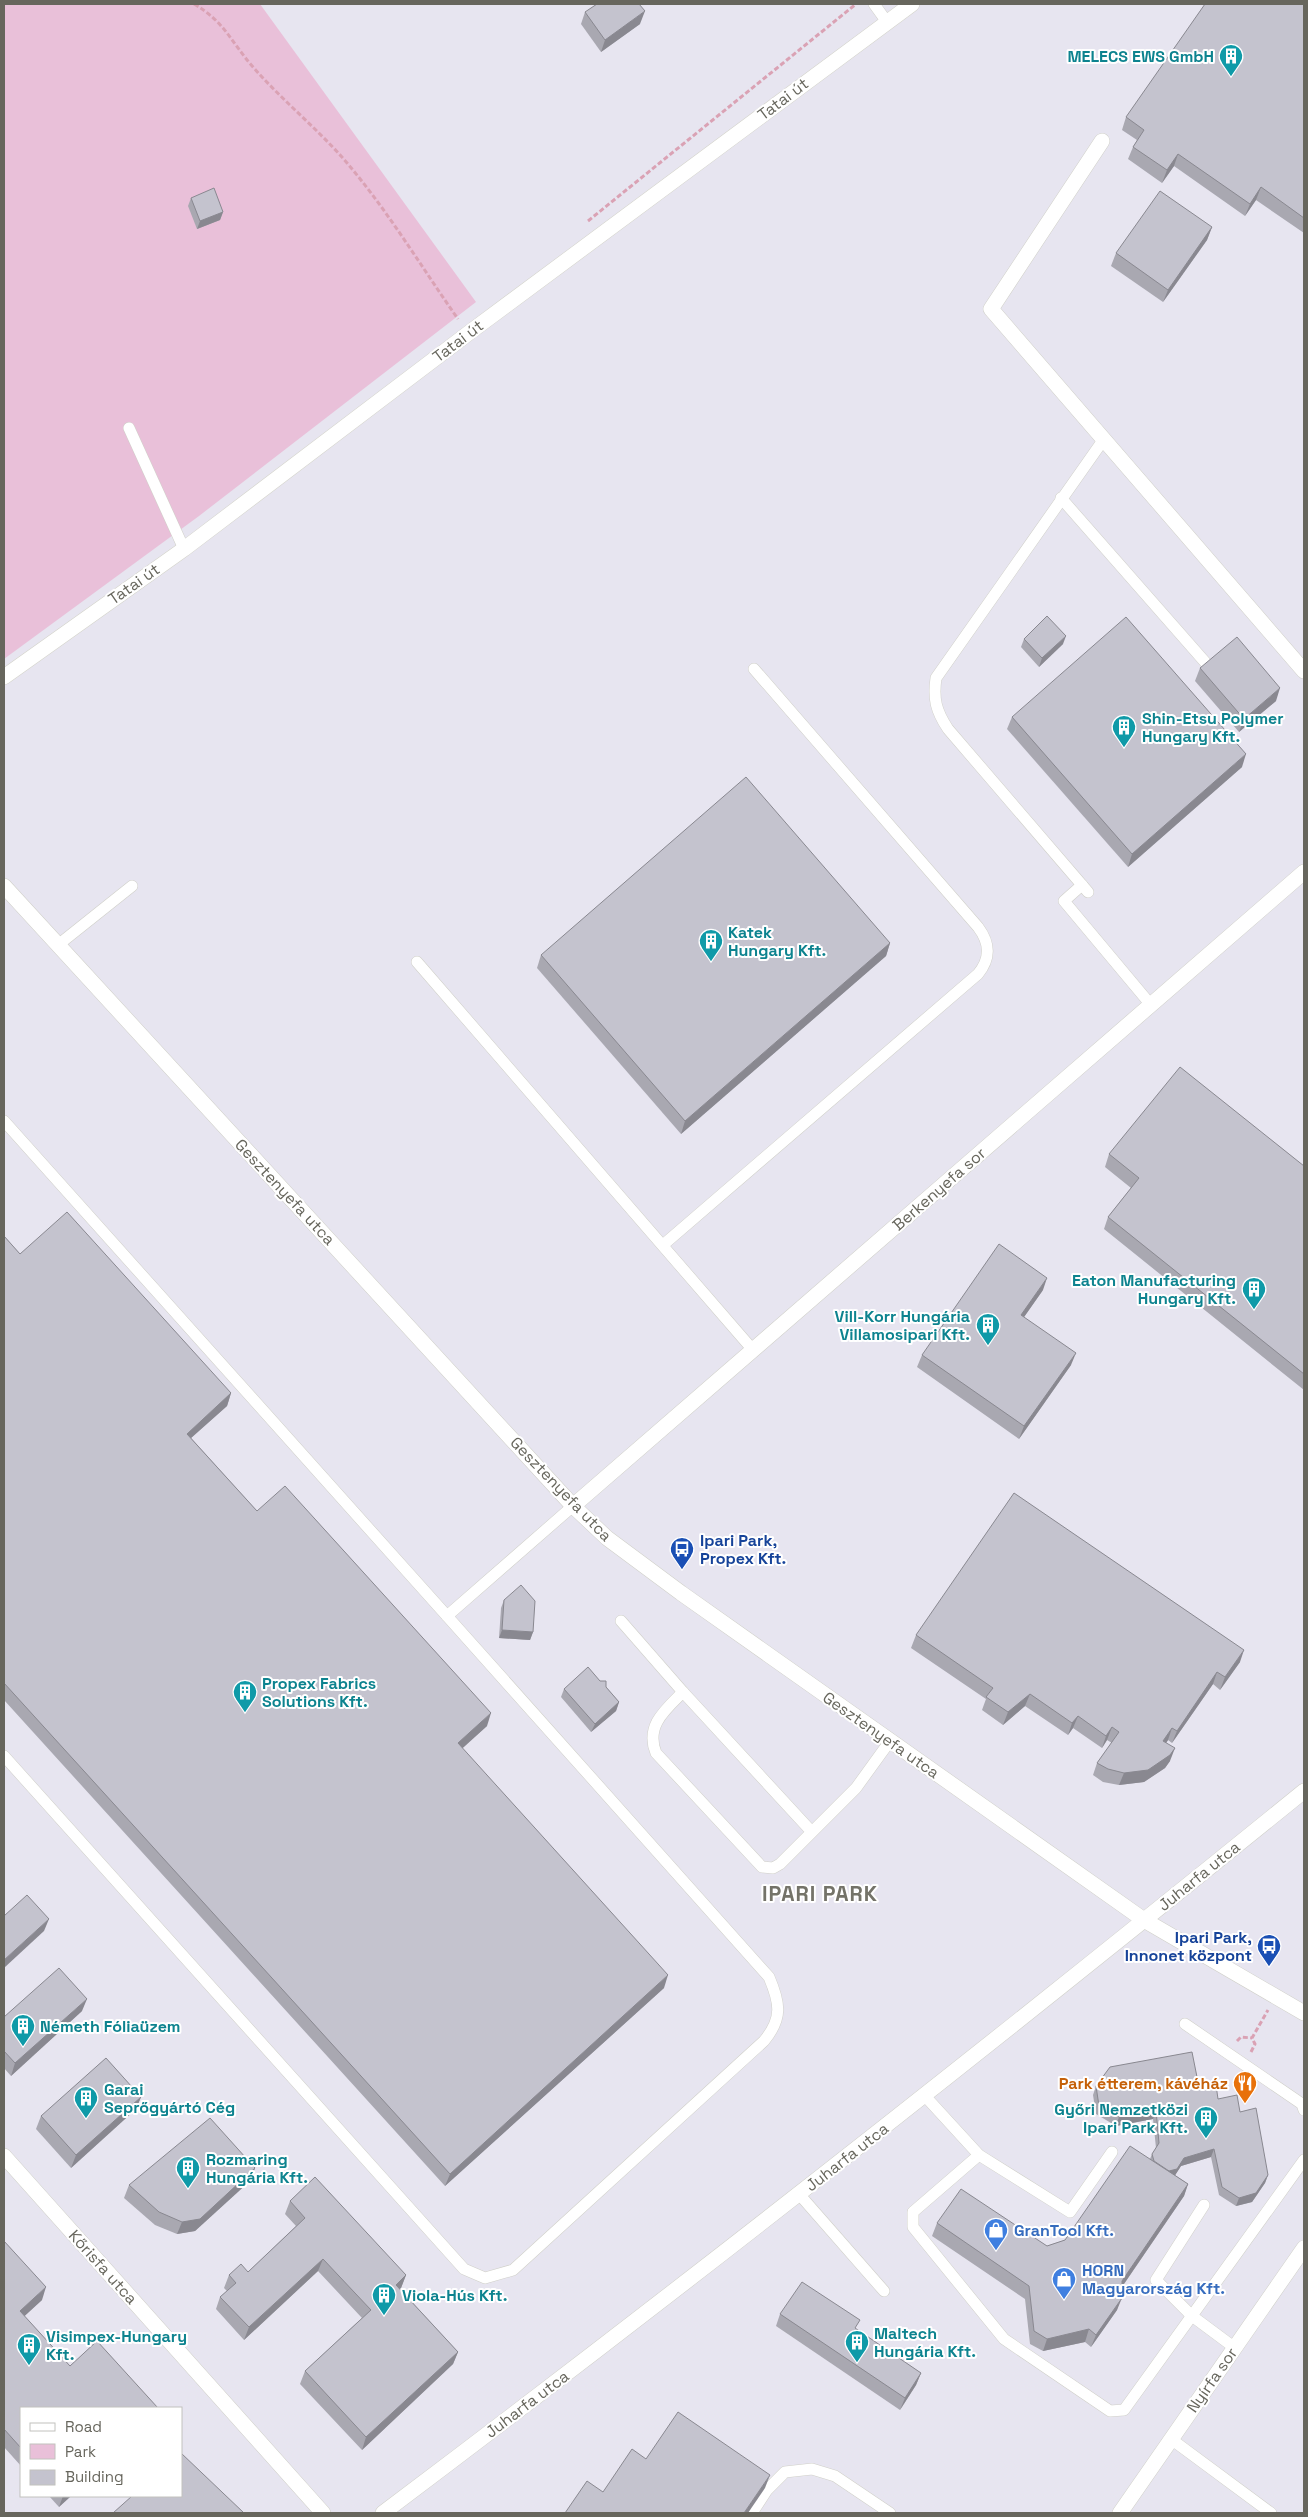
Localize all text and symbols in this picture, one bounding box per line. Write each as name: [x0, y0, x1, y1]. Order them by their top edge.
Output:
building icon: MELECS EWS GmbH: [1218, 43, 1244, 77]
place label: MELECS EWS GmbH: [1067, 46, 1214, 67]
street label: Tatai út: [753, 73, 813, 125]
street label: Tatai út: [428, 315, 488, 367]
street label: Tatai út: [104, 559, 164, 609]
place label: Shin-Etsu Polymer Hungary Kft.: [1142, 708, 1284, 747]
building icon: Shin-Etsu Polymer Hungary Kft.: [1111, 714, 1137, 748]
place label: Katek Hungary Kft.: [728, 922, 826, 961]
building icon: Katek Hungary Kft.: [698, 928, 724, 962]
street label: Gesztenyefa utca: [230, 1134, 340, 1250]
street label: Berkenyefa sor: [888, 1143, 990, 1235]
place label: Eaton Manufacturing Hungary Kft.: [1072, 1270, 1236, 1309]
building icon: Eaton Manufacturing Hungary Kft.: [1241, 1276, 1267, 1310]
place label: Vill-Korr Hungária Villamosipari Kft.: [835, 1306, 970, 1345]
building icon: Vill-Korr Hungária Villamosipari Kft.: [975, 1312, 1001, 1346]
street label: Gesztenyefa utca: [506, 1432, 616, 1546]
place label: Ipari Park, Propex Kft.: [700, 1530, 786, 1569]
bus stop icon: Ipari Park, Propex Kft.: [669, 1536, 695, 1570]
place label: Propex Fabrics Solutions Kft.: [262, 1673, 376, 1712]
building icon: Propex Fabrics Solutions Kft.: [232, 1679, 258, 1713]
street label: Gesztenyefa utca: [819, 1687, 943, 1783]
street label: Juharfa utca: [1154, 1836, 1244, 1916]
district label: IPARI PARK: [762, 1880, 878, 1907]
place label: Ipari Park, Innonet központ: [1125, 1927, 1252, 1966]
bus stop icon: Ipari Park, Innonet központ: [1256, 1933, 1282, 1967]
building icon: Németh Fóliaüzem: [10, 2013, 36, 2047]
place label: Németh Fóliaüzem: [40, 2016, 181, 2037]
restaurant icon: Park étterem, kávéház: [1232, 2070, 1258, 2104]
place label: Park étterem, kávéház: [1059, 2073, 1228, 2094]
place label: Garai Seprőgyártó Cég: [104, 2079, 235, 2118]
building icon: Garai Seprőgyártó Cég: [73, 2085, 99, 2119]
place label: Győri Nemzetközi Ipari Park Kft.: [1054, 2099, 1188, 2138]
building icon: Győri Nemzetközi Ipari Park Kft.: [1193, 2105, 1219, 2139]
street label: Juharfa utca: [801, 2118, 893, 2196]
place label: Rozmaring Hungária Kft.: [206, 2149, 308, 2188]
building icon: Rozmaring Hungária Kft.: [175, 2155, 201, 2189]
shop icon: GranTool Kft.: [983, 2217, 1009, 2251]
place label: GranTool Kft.: [1014, 2220, 1114, 2241]
street label: Kőrisfa utca: [64, 2225, 142, 2309]
place label: HORN Magyarország Kft.: [1082, 2260, 1225, 2299]
shop icon: HORN Magyarország Kft.: [1051, 2266, 1077, 2300]
building icon: Viola-Hús Kft.: [371, 2282, 397, 2316]
place label: Viola-Hús Kft.: [402, 2285, 507, 2306]
place label: Maltech Hungária Kft.: [874, 2323, 976, 2362]
place label: Visimpex-Hungary Kft.: [46, 2326, 187, 2365]
building icon: Maltech Hungária Kft.: [844, 2329, 870, 2363]
building icon: Visimpex-Hungary Kft.: [16, 2332, 42, 2366]
street label: Nyírfa sor: [1182, 2343, 1242, 2417]
street label: Juharfa utca: [481, 2366, 573, 2442]
legend: [20, 2407, 182, 2497]
text: Road: [65, 2417, 102, 2436]
text: Park: [65, 2442, 96, 2461]
text: Building: [65, 2467, 124, 2486]

